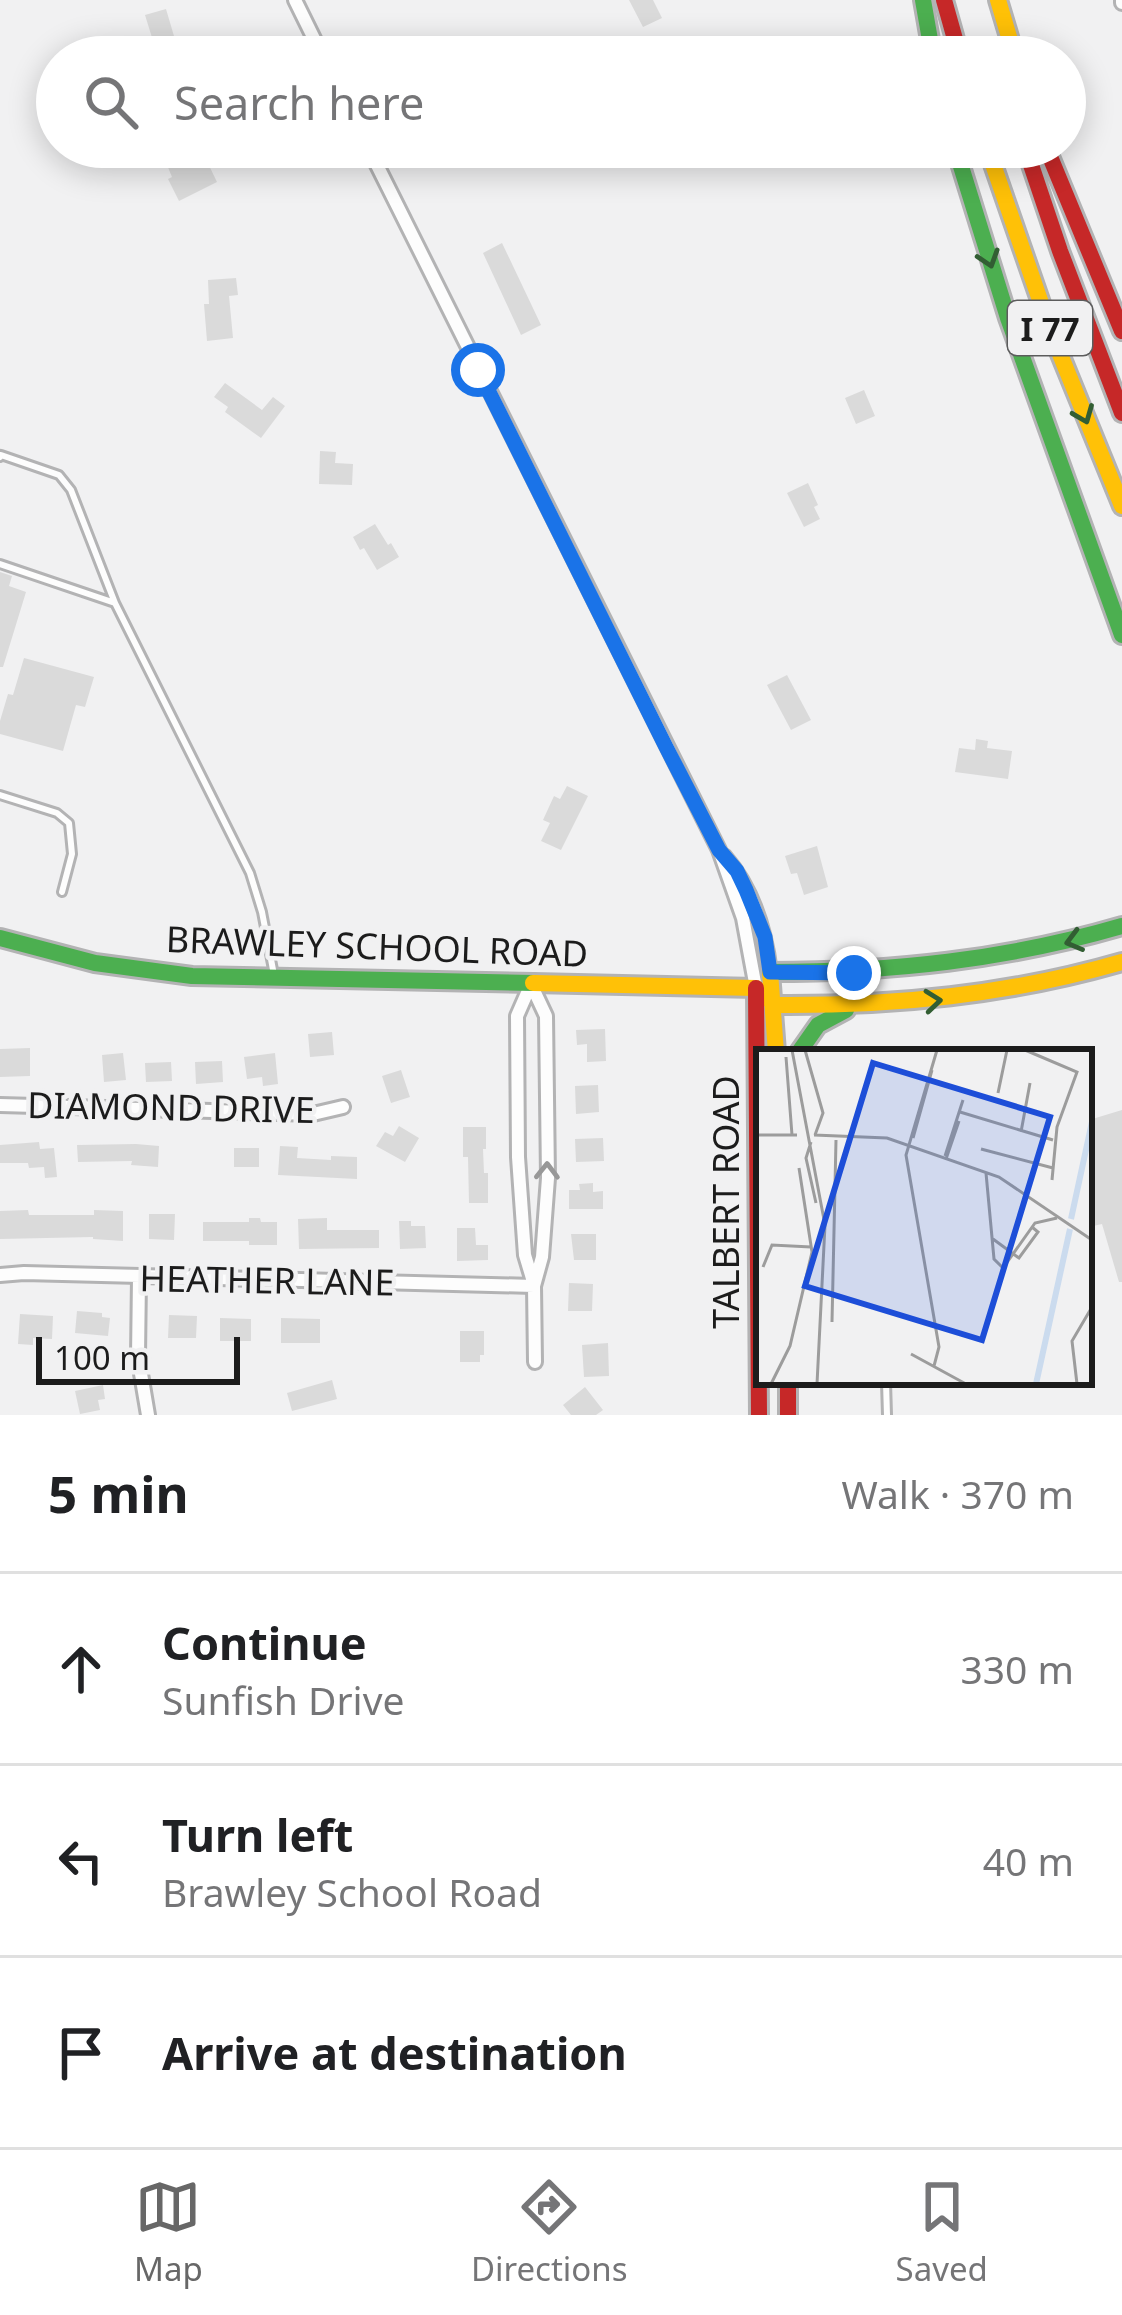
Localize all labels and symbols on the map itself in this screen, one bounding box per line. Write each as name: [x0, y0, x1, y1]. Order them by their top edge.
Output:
one-way arrow: [974, 248, 999, 269]
road number: I 77: [1008, 301, 1092, 355]
route start: [451, 343, 505, 397]
one-way arrow: [1070, 404, 1094, 425]
street label: BRAWLEY SCHOOL ROAD: [165, 914, 589, 978]
one-way arrow: [1064, 926, 1085, 951]
route end: [827, 946, 881, 1000]
one-way arrow: [924, 989, 943, 1014]
inset map: [756, 1049, 1092, 1385]
street label: TALBERT ROAD: [701, 1075, 750, 1329]
street label: DIAMOND DRIVE: [27, 1080, 315, 1134]
one-way arrow: [534, 1161, 560, 1179]
street label: HEATHER LANE: [139, 1253, 395, 1307]
scale bar: [36, 1331, 240, 1384]

